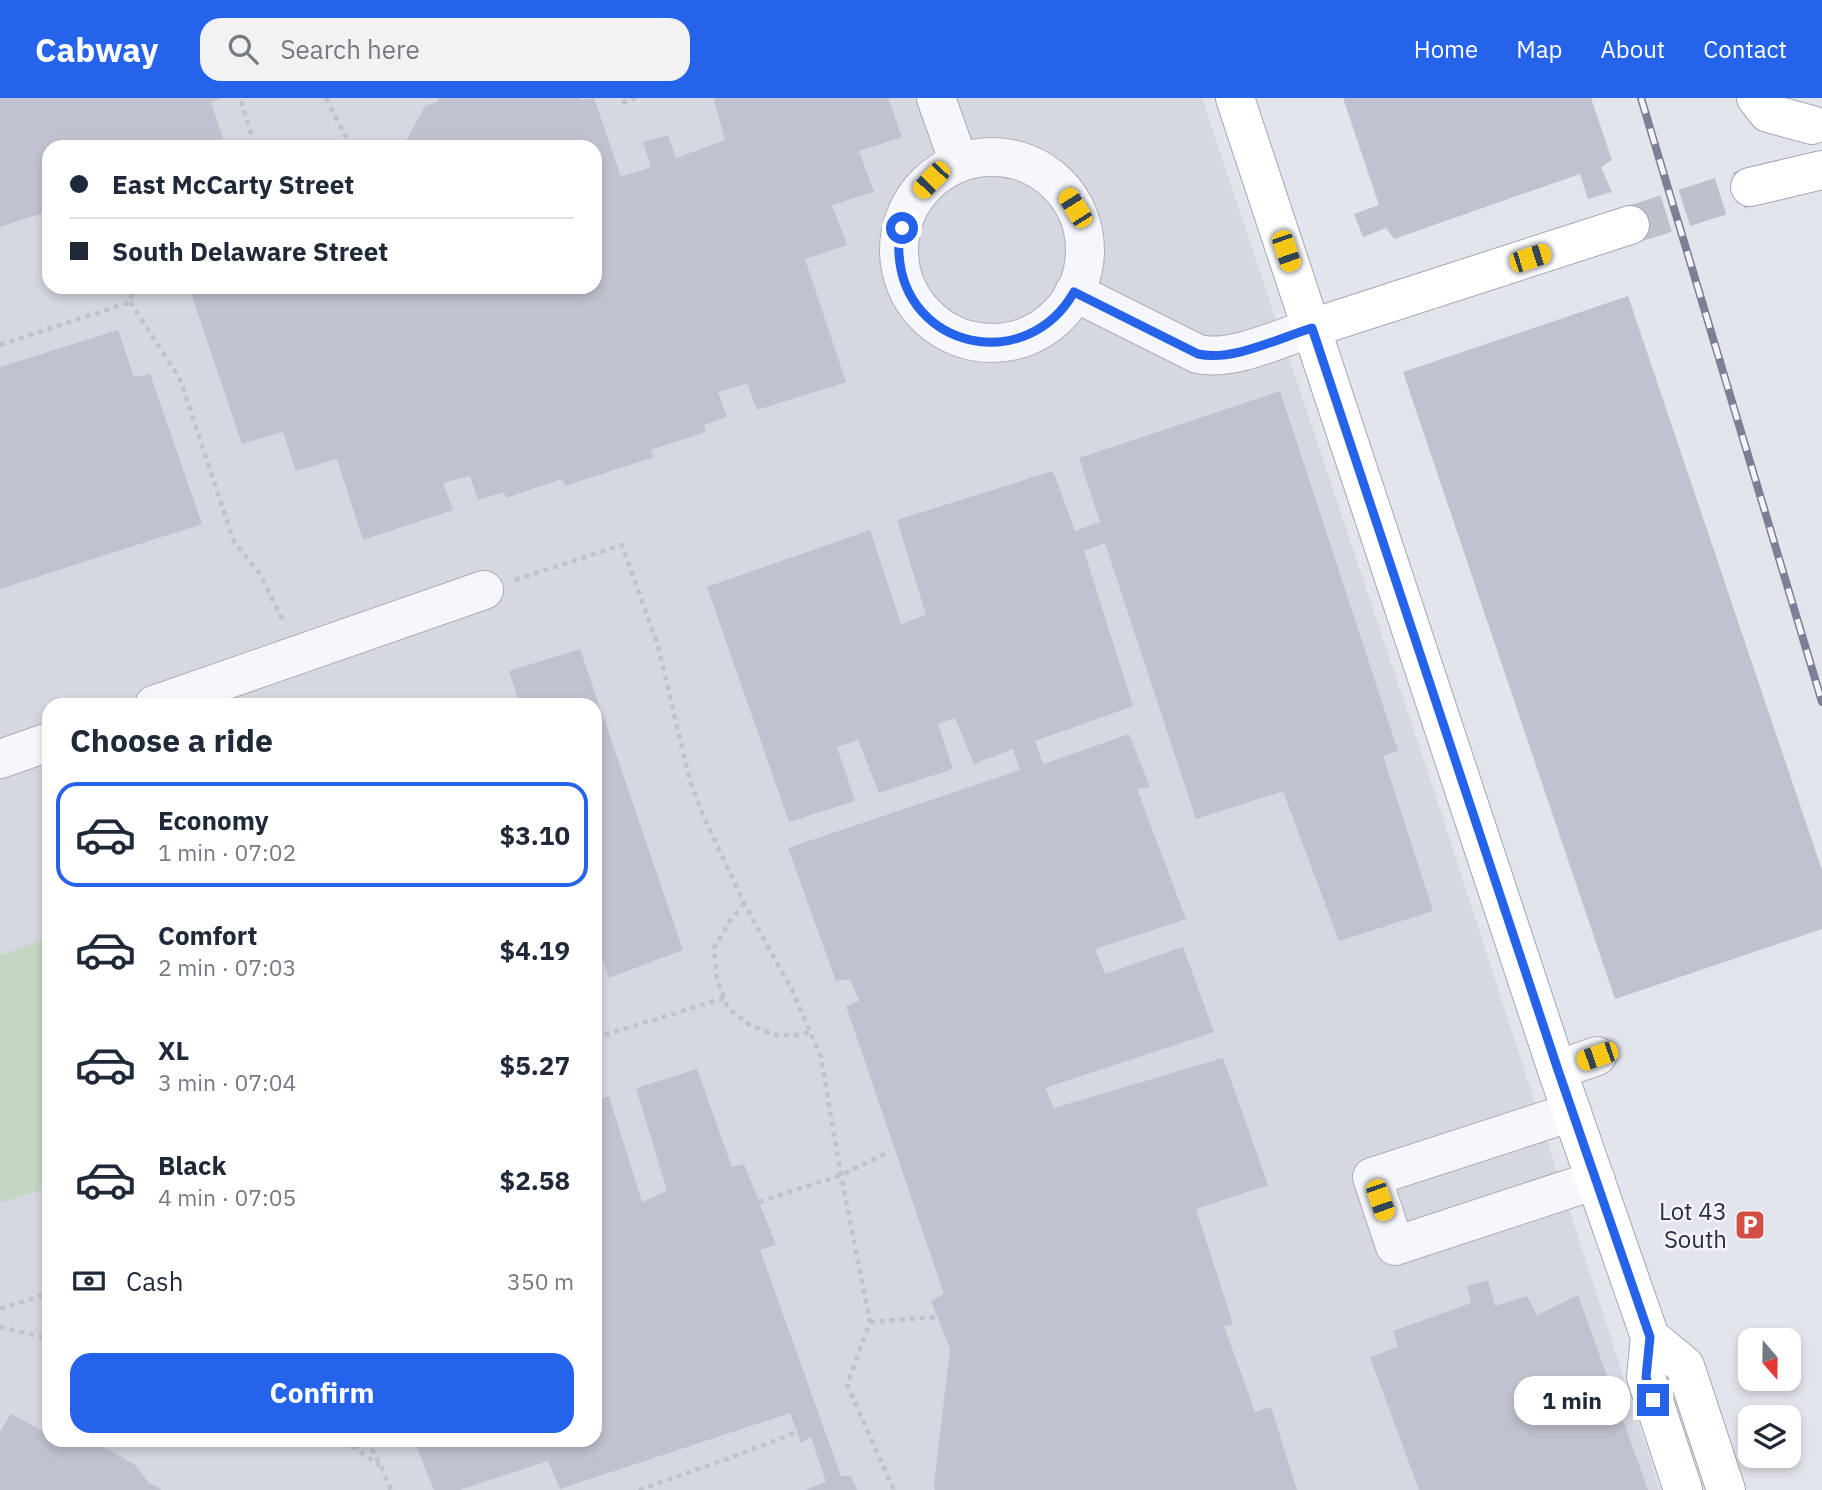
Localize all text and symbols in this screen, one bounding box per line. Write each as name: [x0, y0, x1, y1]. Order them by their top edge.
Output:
search box: [200, 18, 690, 81]
text: Cabway: [35, 28, 158, 71]
icon: search: [224, 30, 262, 68]
text: Search here: [280, 32, 420, 66]
text: Home: [1414, 33, 1478, 65]
text: Map: [1516, 33, 1562, 65]
text: About: [1600, 33, 1665, 65]
text: Contact: [1703, 33, 1787, 65]
car: [909, 158, 954, 202]
text: East McCarty Street: [112, 167, 354, 201]
car: [1055, 185, 1096, 231]
route start: [886, 212, 918, 244]
car: [1270, 228, 1303, 274]
text: South Delaware Street: [112, 234, 388, 268]
car: [1507, 242, 1554, 274]
text: Choose a ride: [70, 719, 273, 761]
icon: car: [74, 803, 137, 866]
text: Economy: [158, 803, 269, 837]
text: $3.10: [500, 818, 570, 852]
text: 1 min · 07:02: [158, 837, 296, 867]
icon: car: [74, 918, 137, 981]
text: Comfort: [158, 918, 257, 952]
text: $4.19: [500, 933, 570, 967]
text: 2 min · 07:03: [158, 952, 296, 982]
icon: car: [74, 1033, 137, 1096]
text: XL: [158, 1033, 189, 1067]
car: [1574, 1039, 1621, 1073]
text: $5.27: [500, 1048, 570, 1082]
text: 3 min · 07:04: [158, 1067, 296, 1097]
icon: car: [74, 1148, 137, 1211]
text: Black: [158, 1148, 226, 1182]
text: $2.58: [500, 1163, 570, 1197]
car: [1364, 1177, 1397, 1223]
text: 4 min · 07:05: [158, 1182, 296, 1212]
place label: Lot 43 South: [1659, 1195, 1727, 1255]
parking icon: Lot 43 South: [1733, 1208, 1767, 1242]
icon: cash: [70, 1262, 108, 1300]
text: Cash: [126, 1264, 183, 1298]
text: 350 m: [507, 1266, 574, 1296]
north arrow: [1738, 1328, 1801, 1391]
map controls: [1738, 1328, 1801, 1468]
button: Confirm: [70, 1353, 574, 1433]
callout: 1 min: [1513, 1376, 1628, 1424]
route end: [1637, 1384, 1669, 1416]
text: 1 min: [1542, 1385, 1602, 1415]
button: layers: [1738, 1405, 1801, 1468]

